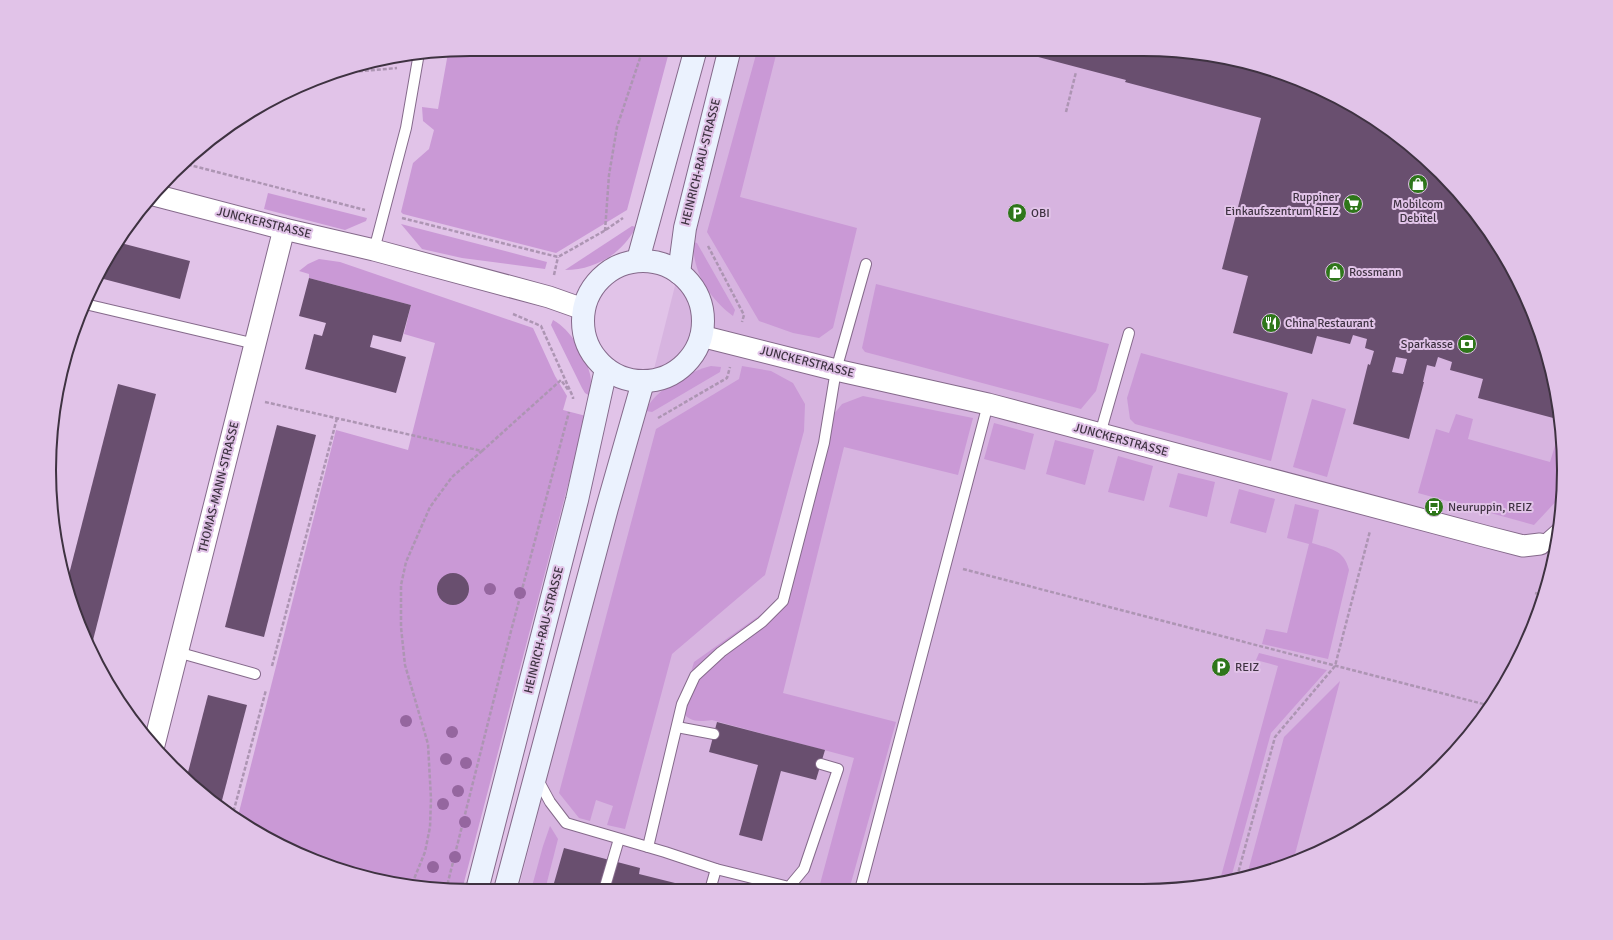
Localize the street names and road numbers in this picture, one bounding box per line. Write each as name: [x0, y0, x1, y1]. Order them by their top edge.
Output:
street label: HEINRICH-RAU-STRASSE: [678, 97, 724, 227]
street label: JUNCKERSTRASSE: [215, 204, 313, 242]
street label: JUNCKERSTRASSE: [758, 343, 856, 381]
street label: THOMAS-MANN-STRASSE: [195, 420, 243, 554]
street label: JUNCKERSTRASSE: [1072, 420, 1170, 460]
street label: HEINRICH-RAU-STRASSE: [521, 565, 567, 695]

